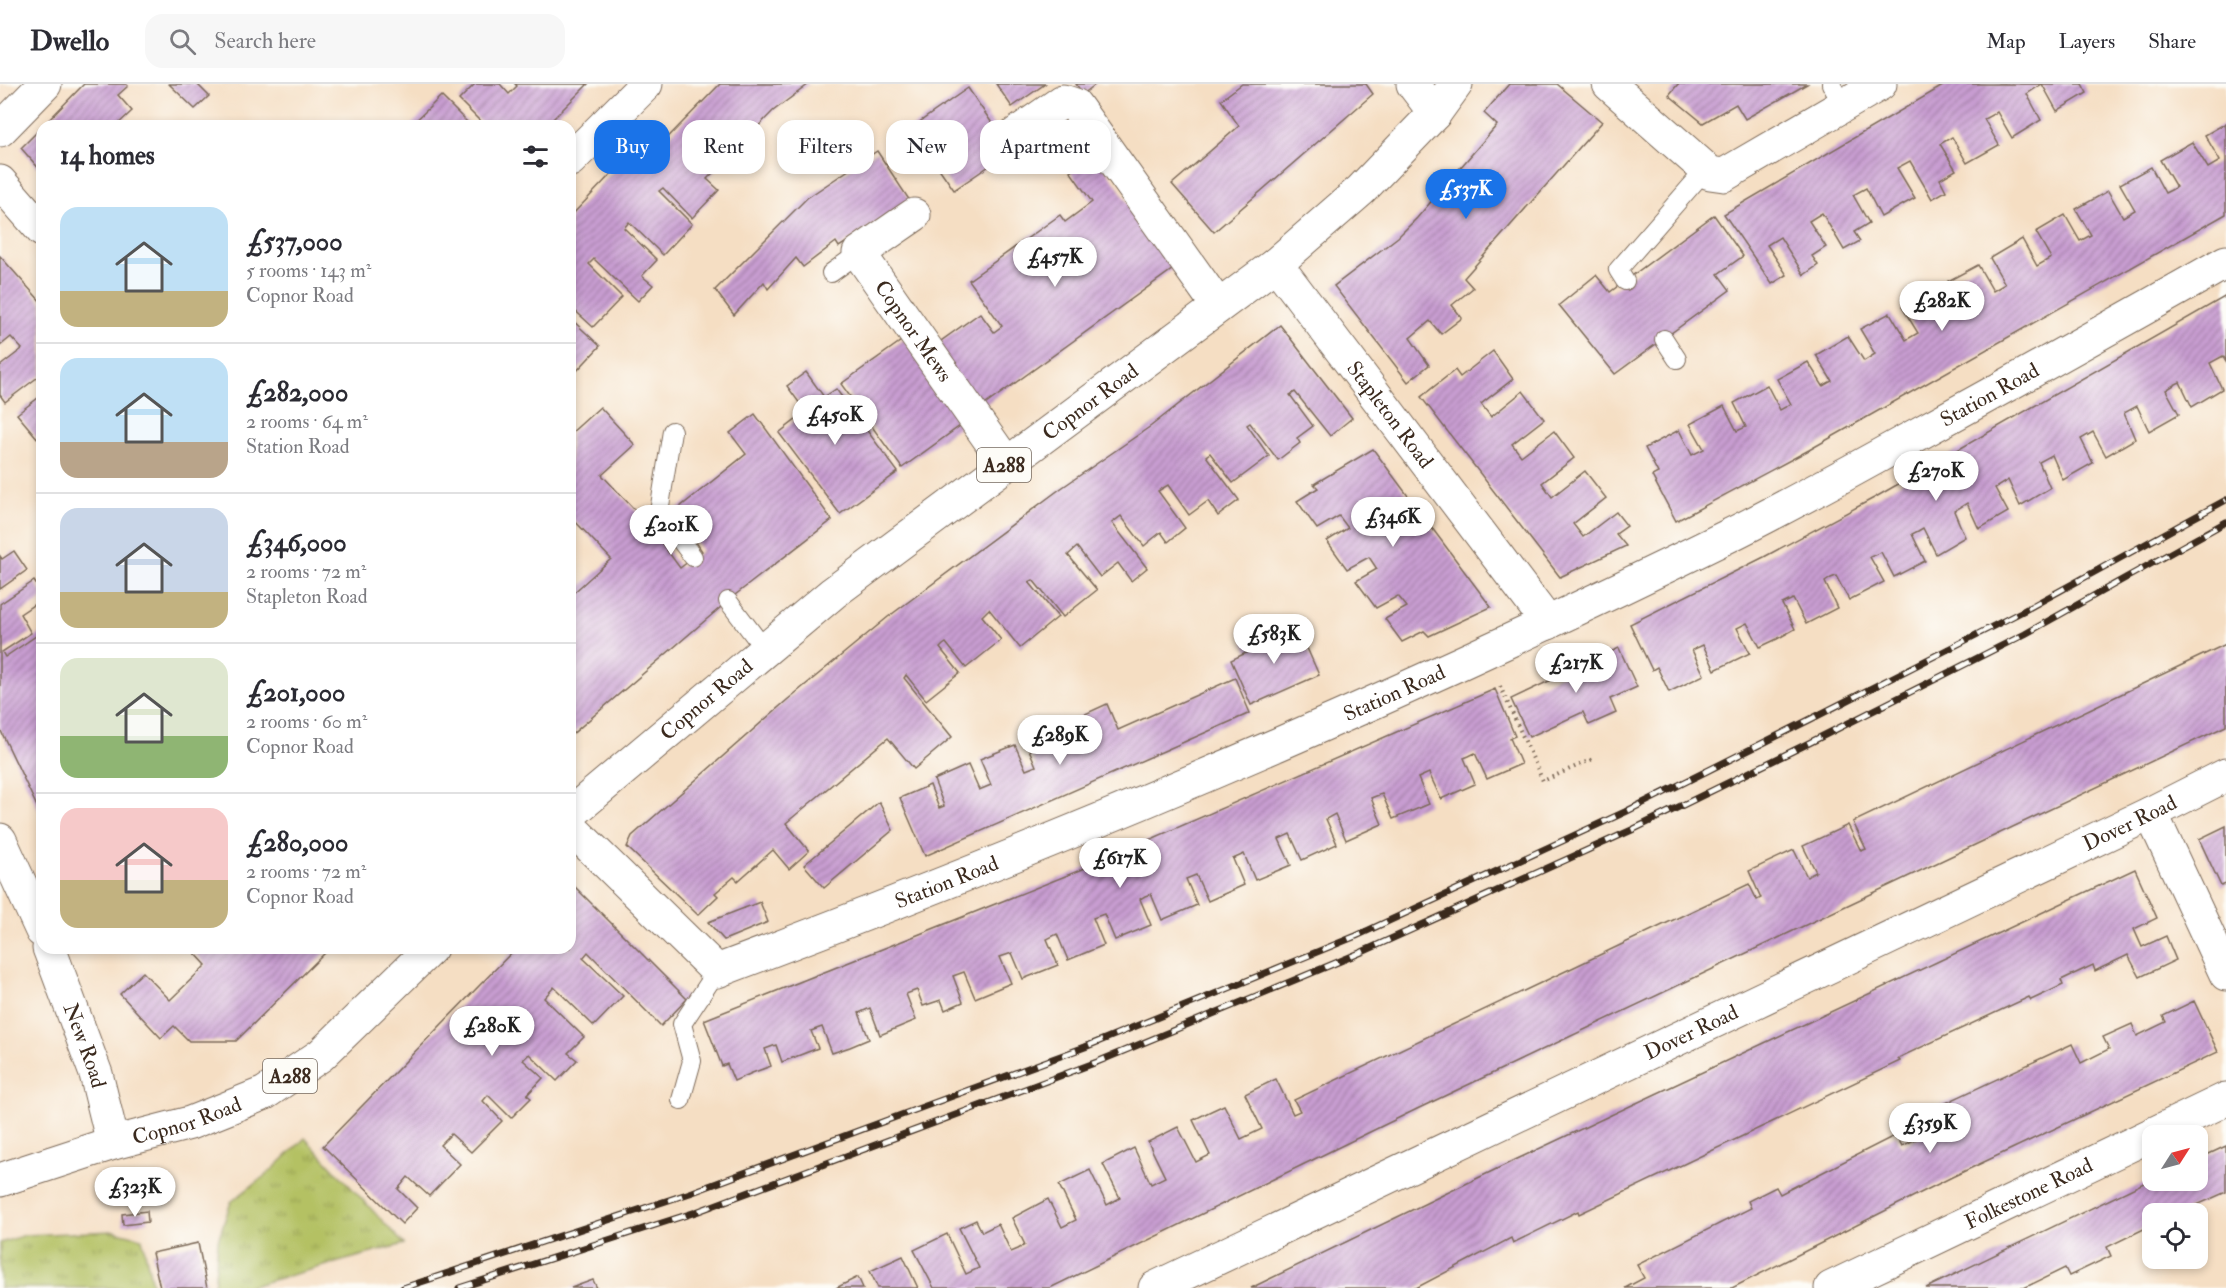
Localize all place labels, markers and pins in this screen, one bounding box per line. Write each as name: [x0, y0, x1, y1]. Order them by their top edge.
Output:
pin: £537K: [1424, 169, 1508, 220]
pin: £457K: [1013, 237, 1097, 288]
pin: £282K: [1900, 281, 1984, 332]
pin: £450K: [793, 395, 877, 446]
pin: £270K: [1894, 451, 1978, 502]
pin: £346K: [1351, 497, 1435, 548]
pin: £201K: [629, 505, 713, 556]
pin: £583K: [1232, 614, 1316, 665]
pin: £217K: [1534, 643, 1618, 694]
pin: £289K: [1018, 715, 1102, 766]
pin: £617K: [1078, 838, 1162, 889]
pin: £280K: [450, 1006, 534, 1057]
pin: £359K: [1888, 1103, 1972, 1154]
pin: £323K: [93, 1167, 177, 1218]

